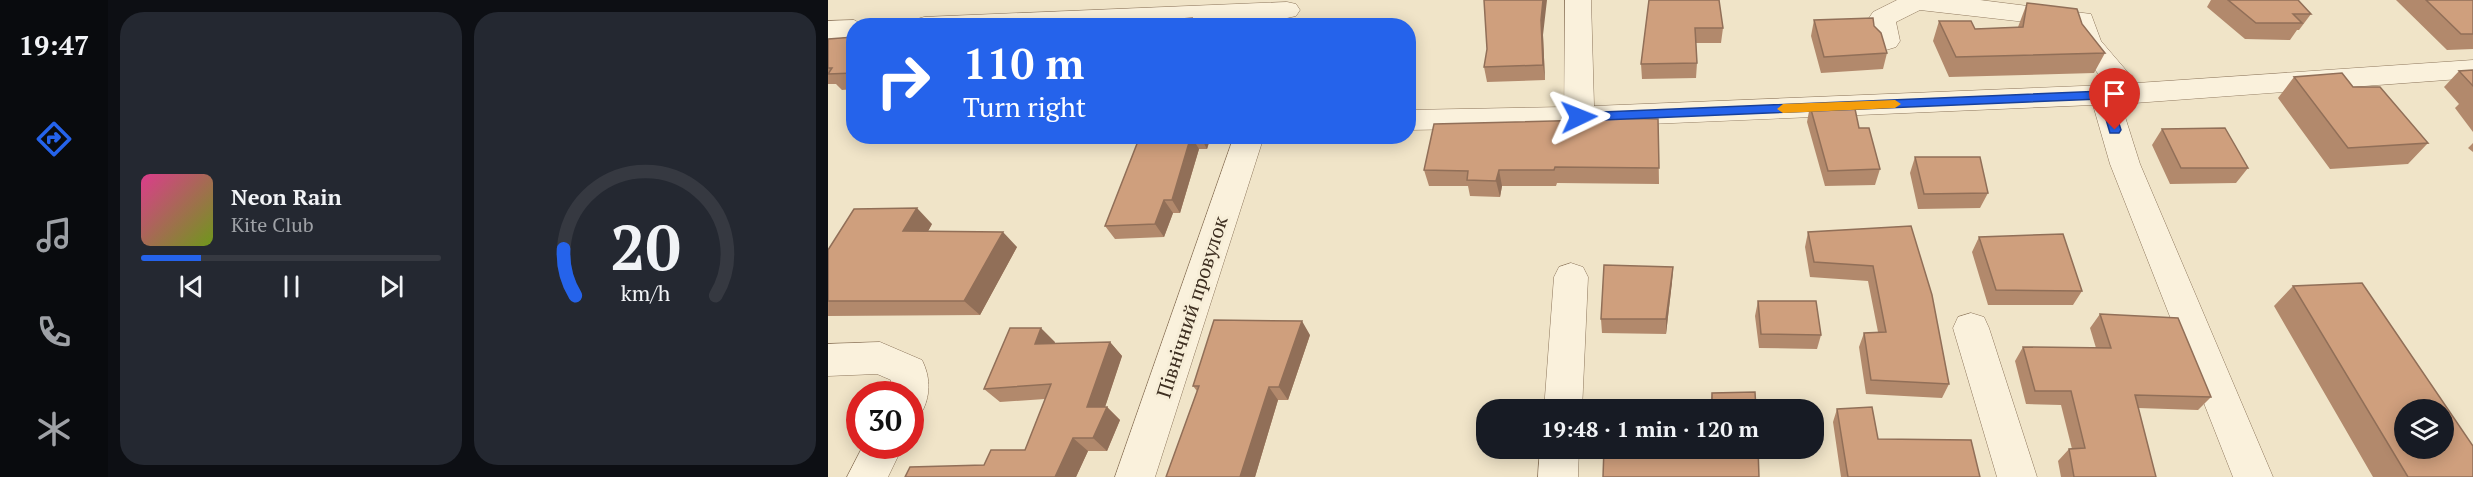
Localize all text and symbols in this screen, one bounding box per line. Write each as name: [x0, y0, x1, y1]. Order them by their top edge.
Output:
text: 19:47: [19, 27, 89, 63]
text: 110 m: [963, 35, 1084, 91]
icon: right: [864, 42, 942, 120]
pin: [2089, 68, 2140, 130]
icon: arrive: [2098, 77, 2131, 110]
position arrow: [1547, 85, 1611, 149]
text: Turn right: [963, 89, 1086, 125]
icon: directions: [33, 118, 75, 160]
text: Neon Rain: [231, 182, 342, 211]
text: 20: [610, 205, 680, 288]
text: Kite Club: [231, 211, 314, 238]
street label: Північний провулок: [1149, 212, 1234, 401]
icon: music: [33, 214, 75, 256]
icon: previous: [175, 270, 208, 303]
icon: pause: [275, 270, 308, 303]
icon: next: [375, 270, 408, 303]
text: km/h: [620, 279, 670, 307]
icon: phone: [33, 311, 75, 353]
speed limit sign: 30: [846, 381, 924, 459]
map controls: [2394, 399, 2454, 459]
button: layers: [2394, 399, 2454, 459]
icon: climate: [33, 408, 75, 450]
text: 19:48 · 1 min · 120 m: [1541, 414, 1759, 443]

